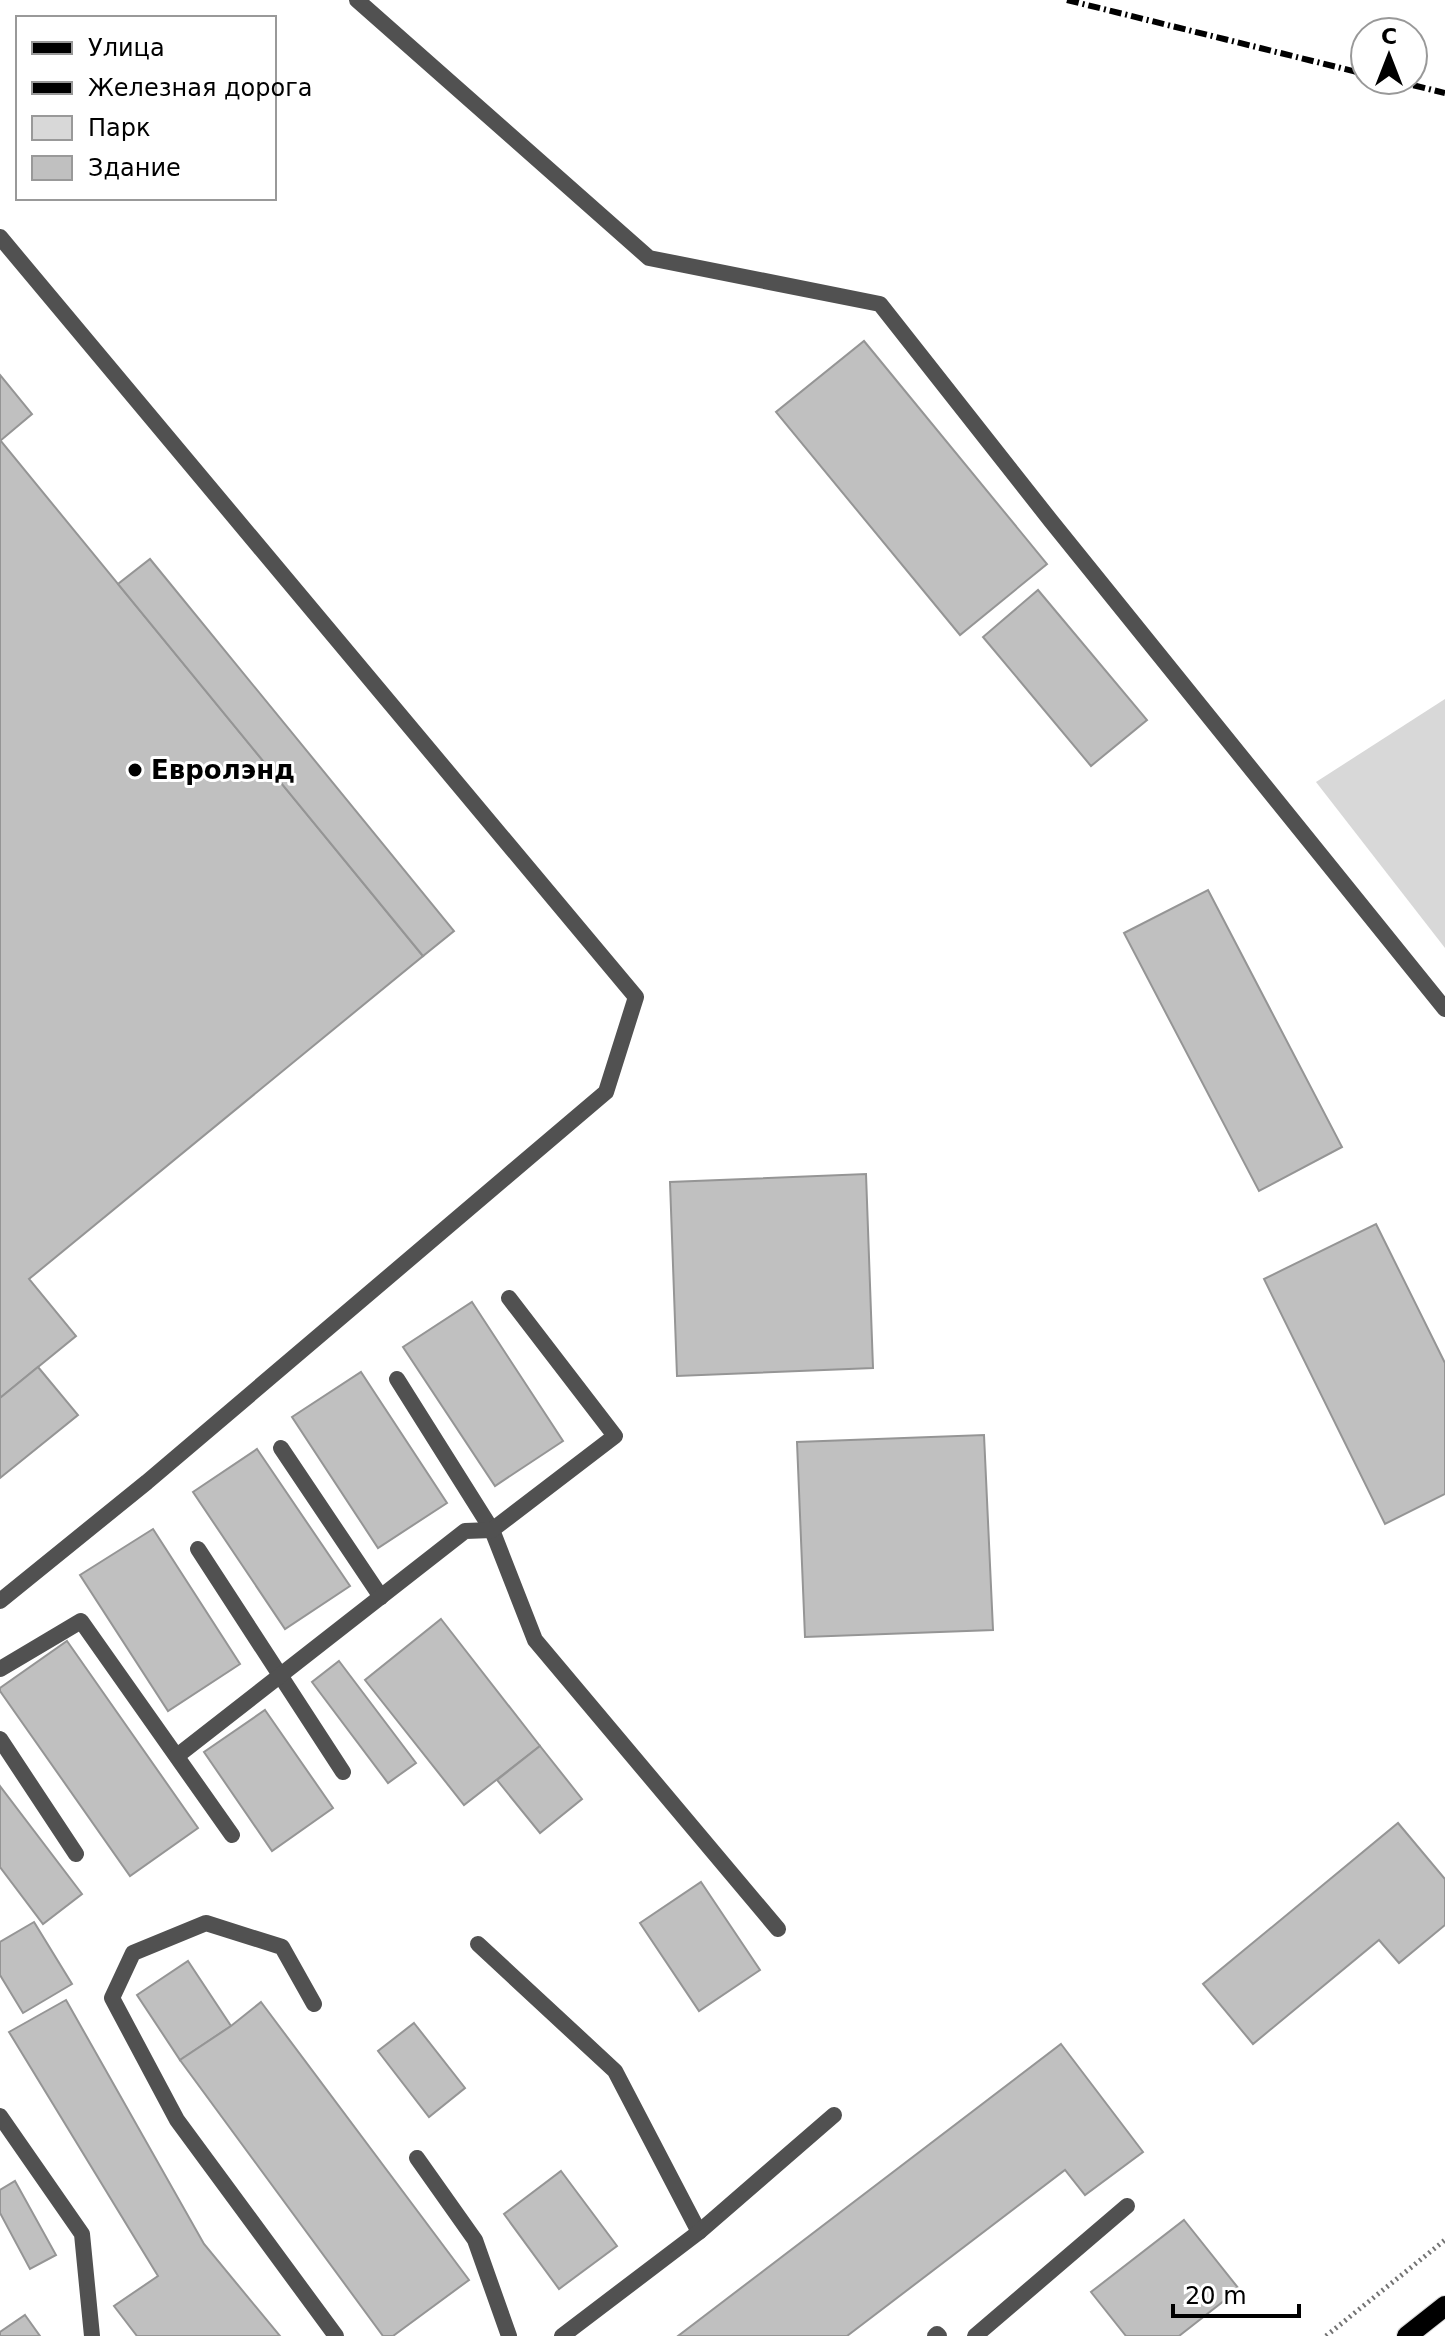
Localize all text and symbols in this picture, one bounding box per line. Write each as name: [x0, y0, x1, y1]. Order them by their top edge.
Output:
legend: [16, 16, 276, 200]
north arrow: [1349, 16, 1429, 96]
text: С: [1381, 24, 1397, 49]
text: Улица: [88, 34, 165, 62]
text: Железная дорога: [88, 74, 312, 102]
text: Парк: [88, 114, 150, 142]
text: Здание: [88, 154, 181, 182]
place label: Евролэнд: [151, 755, 295, 785]
marker: Евролэнд: [126, 761, 144, 779]
scale bar: [1173, 2268, 1299, 2318]
text: 20 m: [1185, 2282, 1247, 2310]

